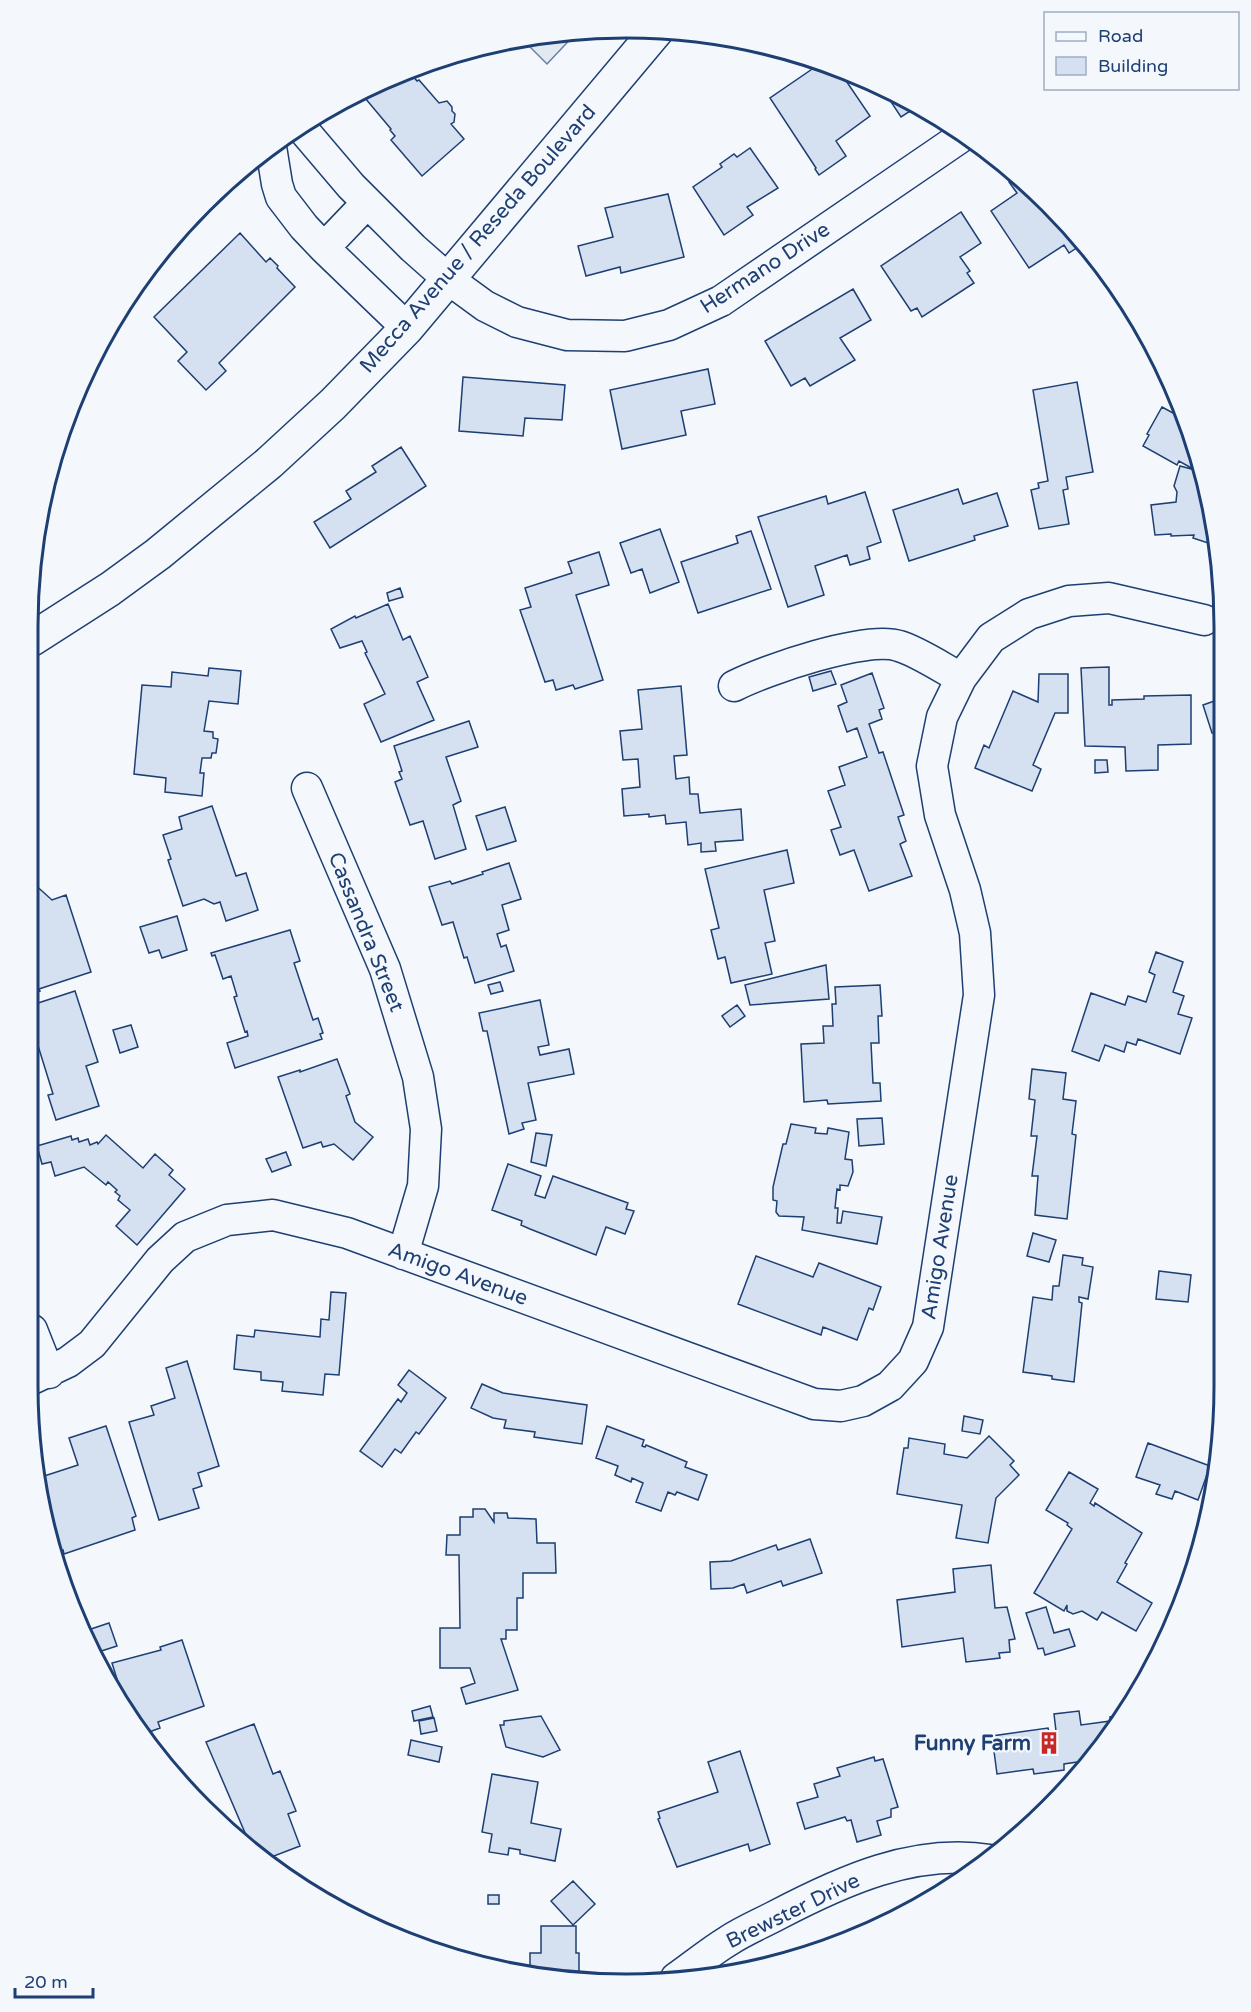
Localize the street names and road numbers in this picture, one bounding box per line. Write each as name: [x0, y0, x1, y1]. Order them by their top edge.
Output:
street label: Mecca Avenue / Reseda Boulevard: [355, 100, 601, 378]
street label: Hermano Drive: [696, 217, 835, 319]
street label: Cassandra Street: [323, 849, 409, 1015]
street label: Amigo Avenue: [916, 1172, 964, 1321]
street label: Amigo Avenue: [385, 1237, 531, 1311]
street label: Brewster Drive: [722, 1868, 864, 1954]

